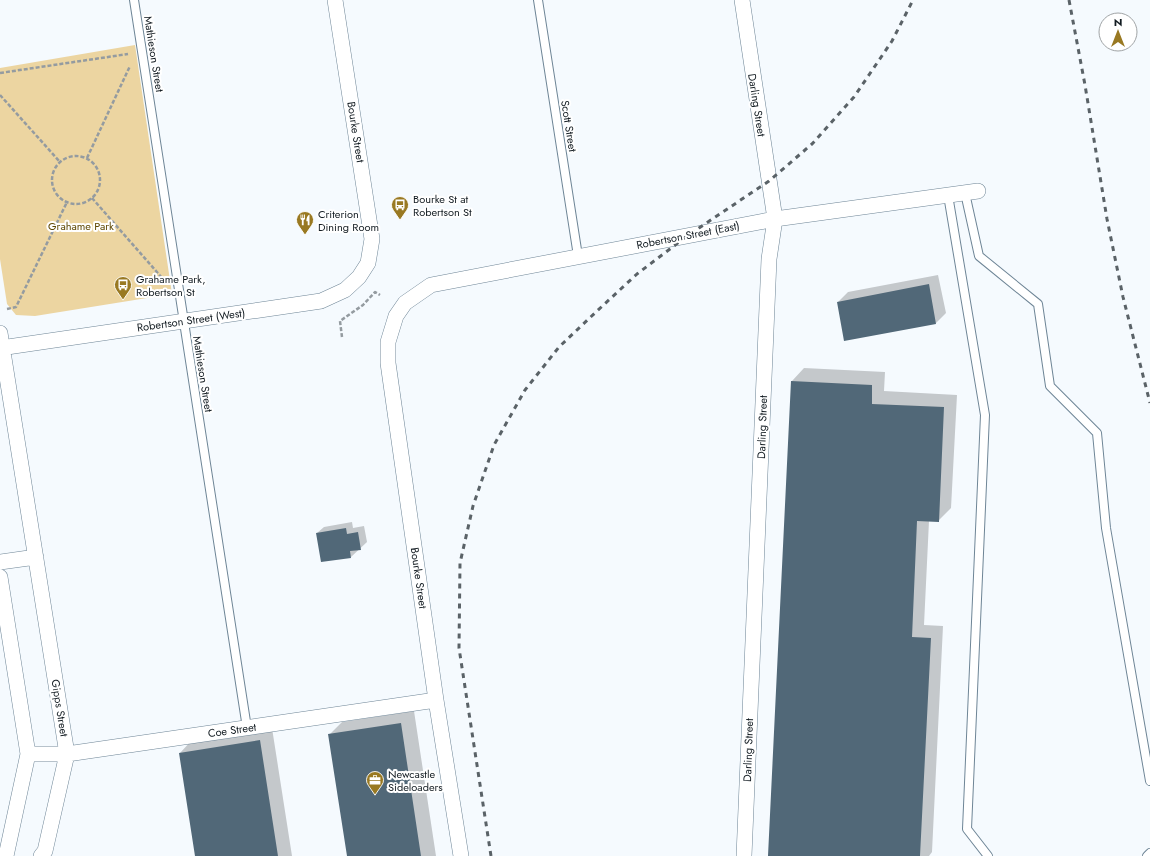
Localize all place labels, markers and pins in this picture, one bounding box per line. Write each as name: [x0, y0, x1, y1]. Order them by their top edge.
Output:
place label: Bourke St at Robertson St: [413, 191, 472, 220]
bus stop icon: Bourke St at Robertson St: [390, 195, 410, 220]
place label: Criterion Dining Room: [318, 206, 379, 235]
restaurant icon: Criterion Dining Room: [295, 210, 315, 235]
place label: Grahame Park, Robertson St: [136, 271, 206, 300]
bus stop icon: Grahame Park, Robertson St: [113, 275, 133, 300]
place label: Newcastle Sideloaders: [388, 766, 443, 795]
office icon: Newcastle Sideloaders: [365, 770, 385, 795]

